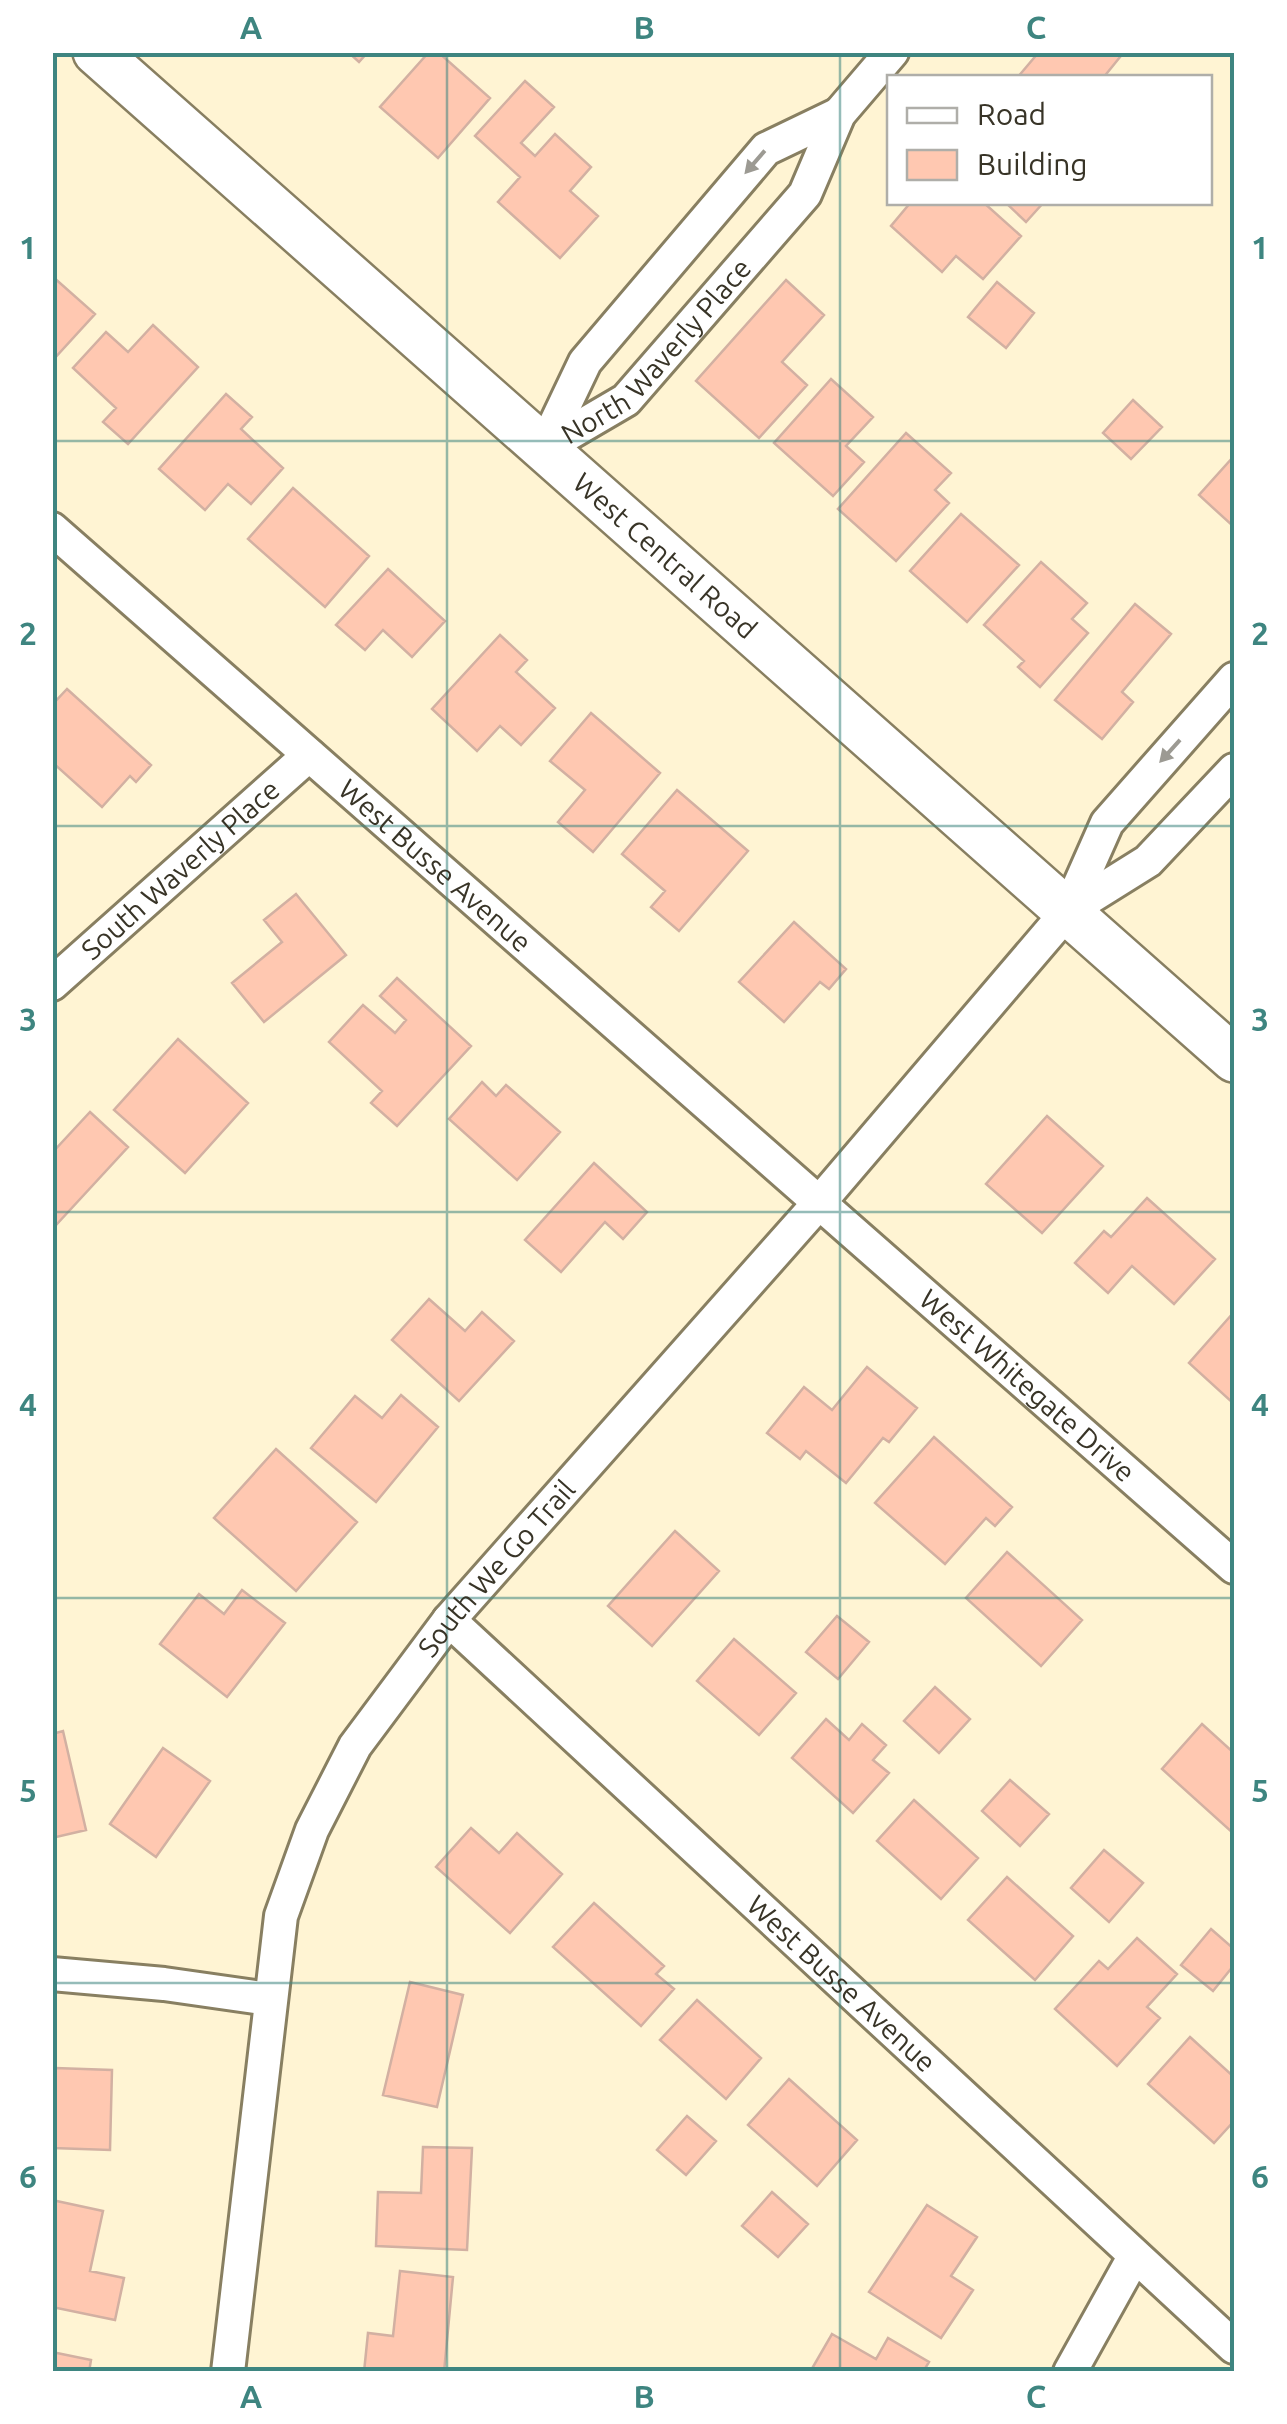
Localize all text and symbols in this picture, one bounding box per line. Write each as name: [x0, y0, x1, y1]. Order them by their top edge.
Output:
text: A: [240, 9, 263, 45]
text: B: [633, 9, 655, 45]
text: C: [1026, 9, 1046, 45]
legend: [887, 75, 1212, 205]
text: Road: [977, 97, 1046, 131]
text: Building: [977, 147, 1088, 181]
one-way arrow: [745, 149, 767, 174]
text: 1: [19, 229, 37, 265]
text: 1: [1251, 229, 1269, 265]
street label: North Waverly Place: [556, 252, 757, 449]
street label: West Central Road: [568, 466, 763, 644]
text: 2: [19, 615, 37, 651]
text: 2: [1251, 615, 1269, 651]
one-way arrow: [1159, 739, 1181, 764]
street label: South Waverly Place: [75, 773, 285, 965]
street label: West Busse Avenue: [333, 773, 538, 958]
text: 3: [19, 1001, 37, 1037]
text: 3: [1251, 1001, 1269, 1037]
street label: West Whitegate Drive: [914, 1283, 1141, 1488]
text: 4: [19, 1386, 37, 1422]
text: 4: [1251, 1386, 1269, 1422]
street label: South We Go Trail: [411, 1474, 581, 1662]
text: 5: [19, 1772, 37, 1808]
text: 5: [1251, 1772, 1269, 1808]
street label: West Busse Avenue: [741, 1889, 942, 2078]
text: 6: [19, 2158, 37, 2194]
text: 6: [1251, 2158, 1269, 2194]
text: A: [240, 2378, 263, 2414]
text: B: [633, 2378, 655, 2414]
text: C: [1026, 2378, 1046, 2414]

